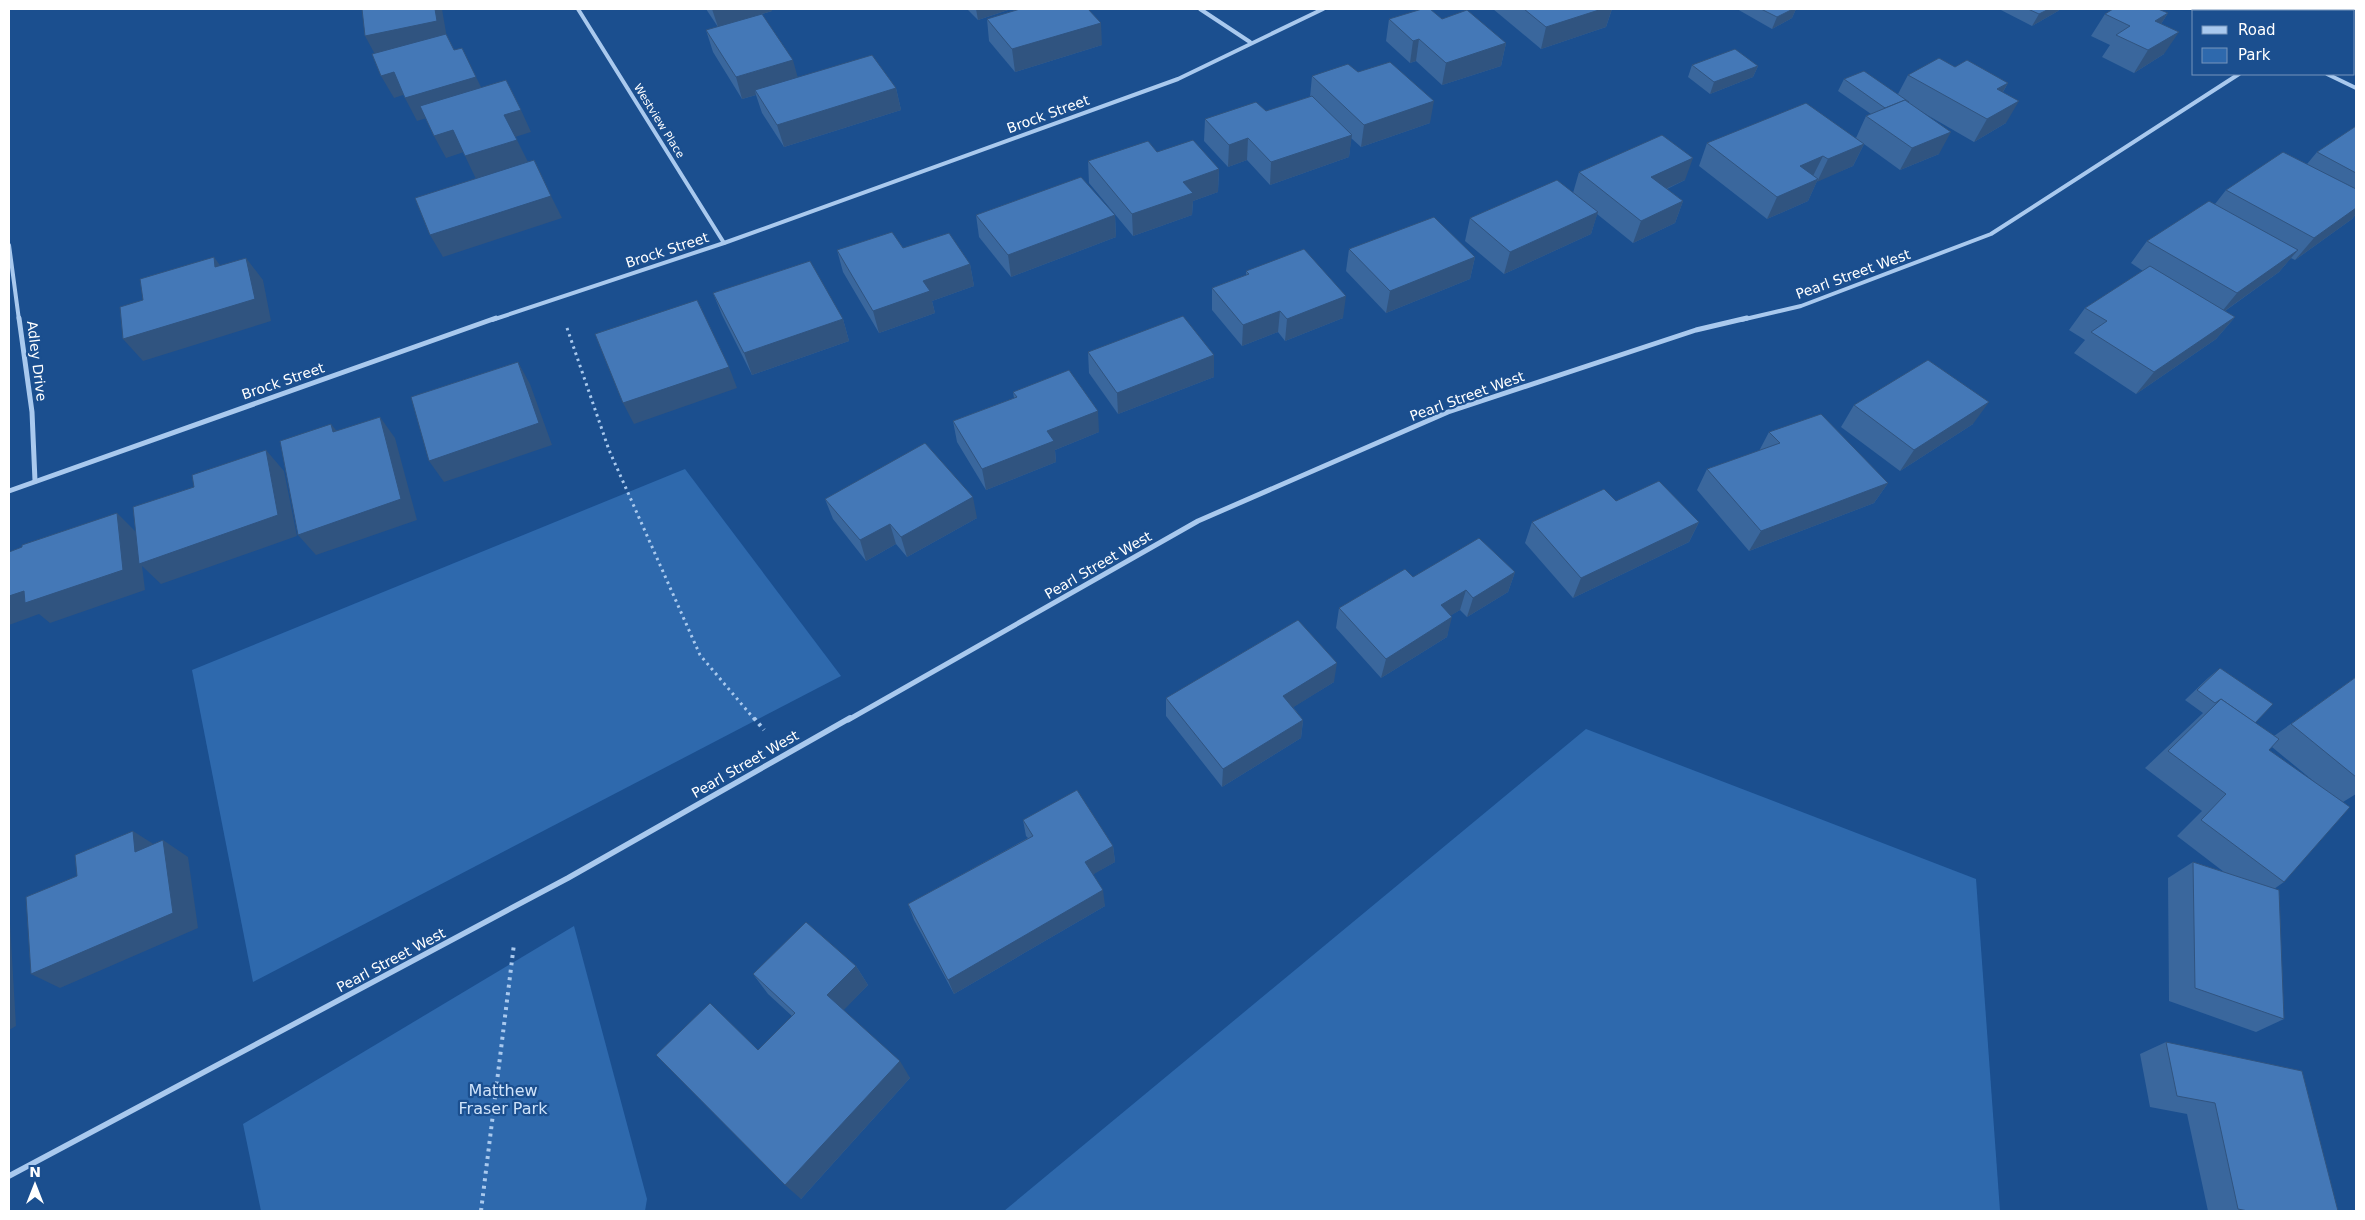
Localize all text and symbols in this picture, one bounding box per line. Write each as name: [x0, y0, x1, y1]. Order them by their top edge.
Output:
legend: [2192, 10, 2355, 75]
text: Road: [2238, 21, 2276, 39]
text: Park: [2238, 46, 2271, 64]
street label: Westview Place: [631, 81, 687, 161]
street label: Brock Street: [1005, 92, 1092, 136]
street label: Brock Street: [623, 229, 711, 271]
street label: Pearl Street West: [1794, 246, 1913, 302]
street label: Adley Drive: [24, 320, 50, 402]
street label: Brock Street: [240, 359, 327, 403]
street label: Pearl Street West: [1408, 368, 1527, 424]
street label: Pearl Street West: [1042, 528, 1155, 602]
street label: Pearl Street West: [689, 727, 802, 801]
street label: Pearl Street West: [334, 924, 448, 995]
park label: Matthew Fraser Park: [459, 1081, 548, 1118]
north arrow: [10, 1160, 60, 1210]
text: N: [29, 1164, 41, 1180]

